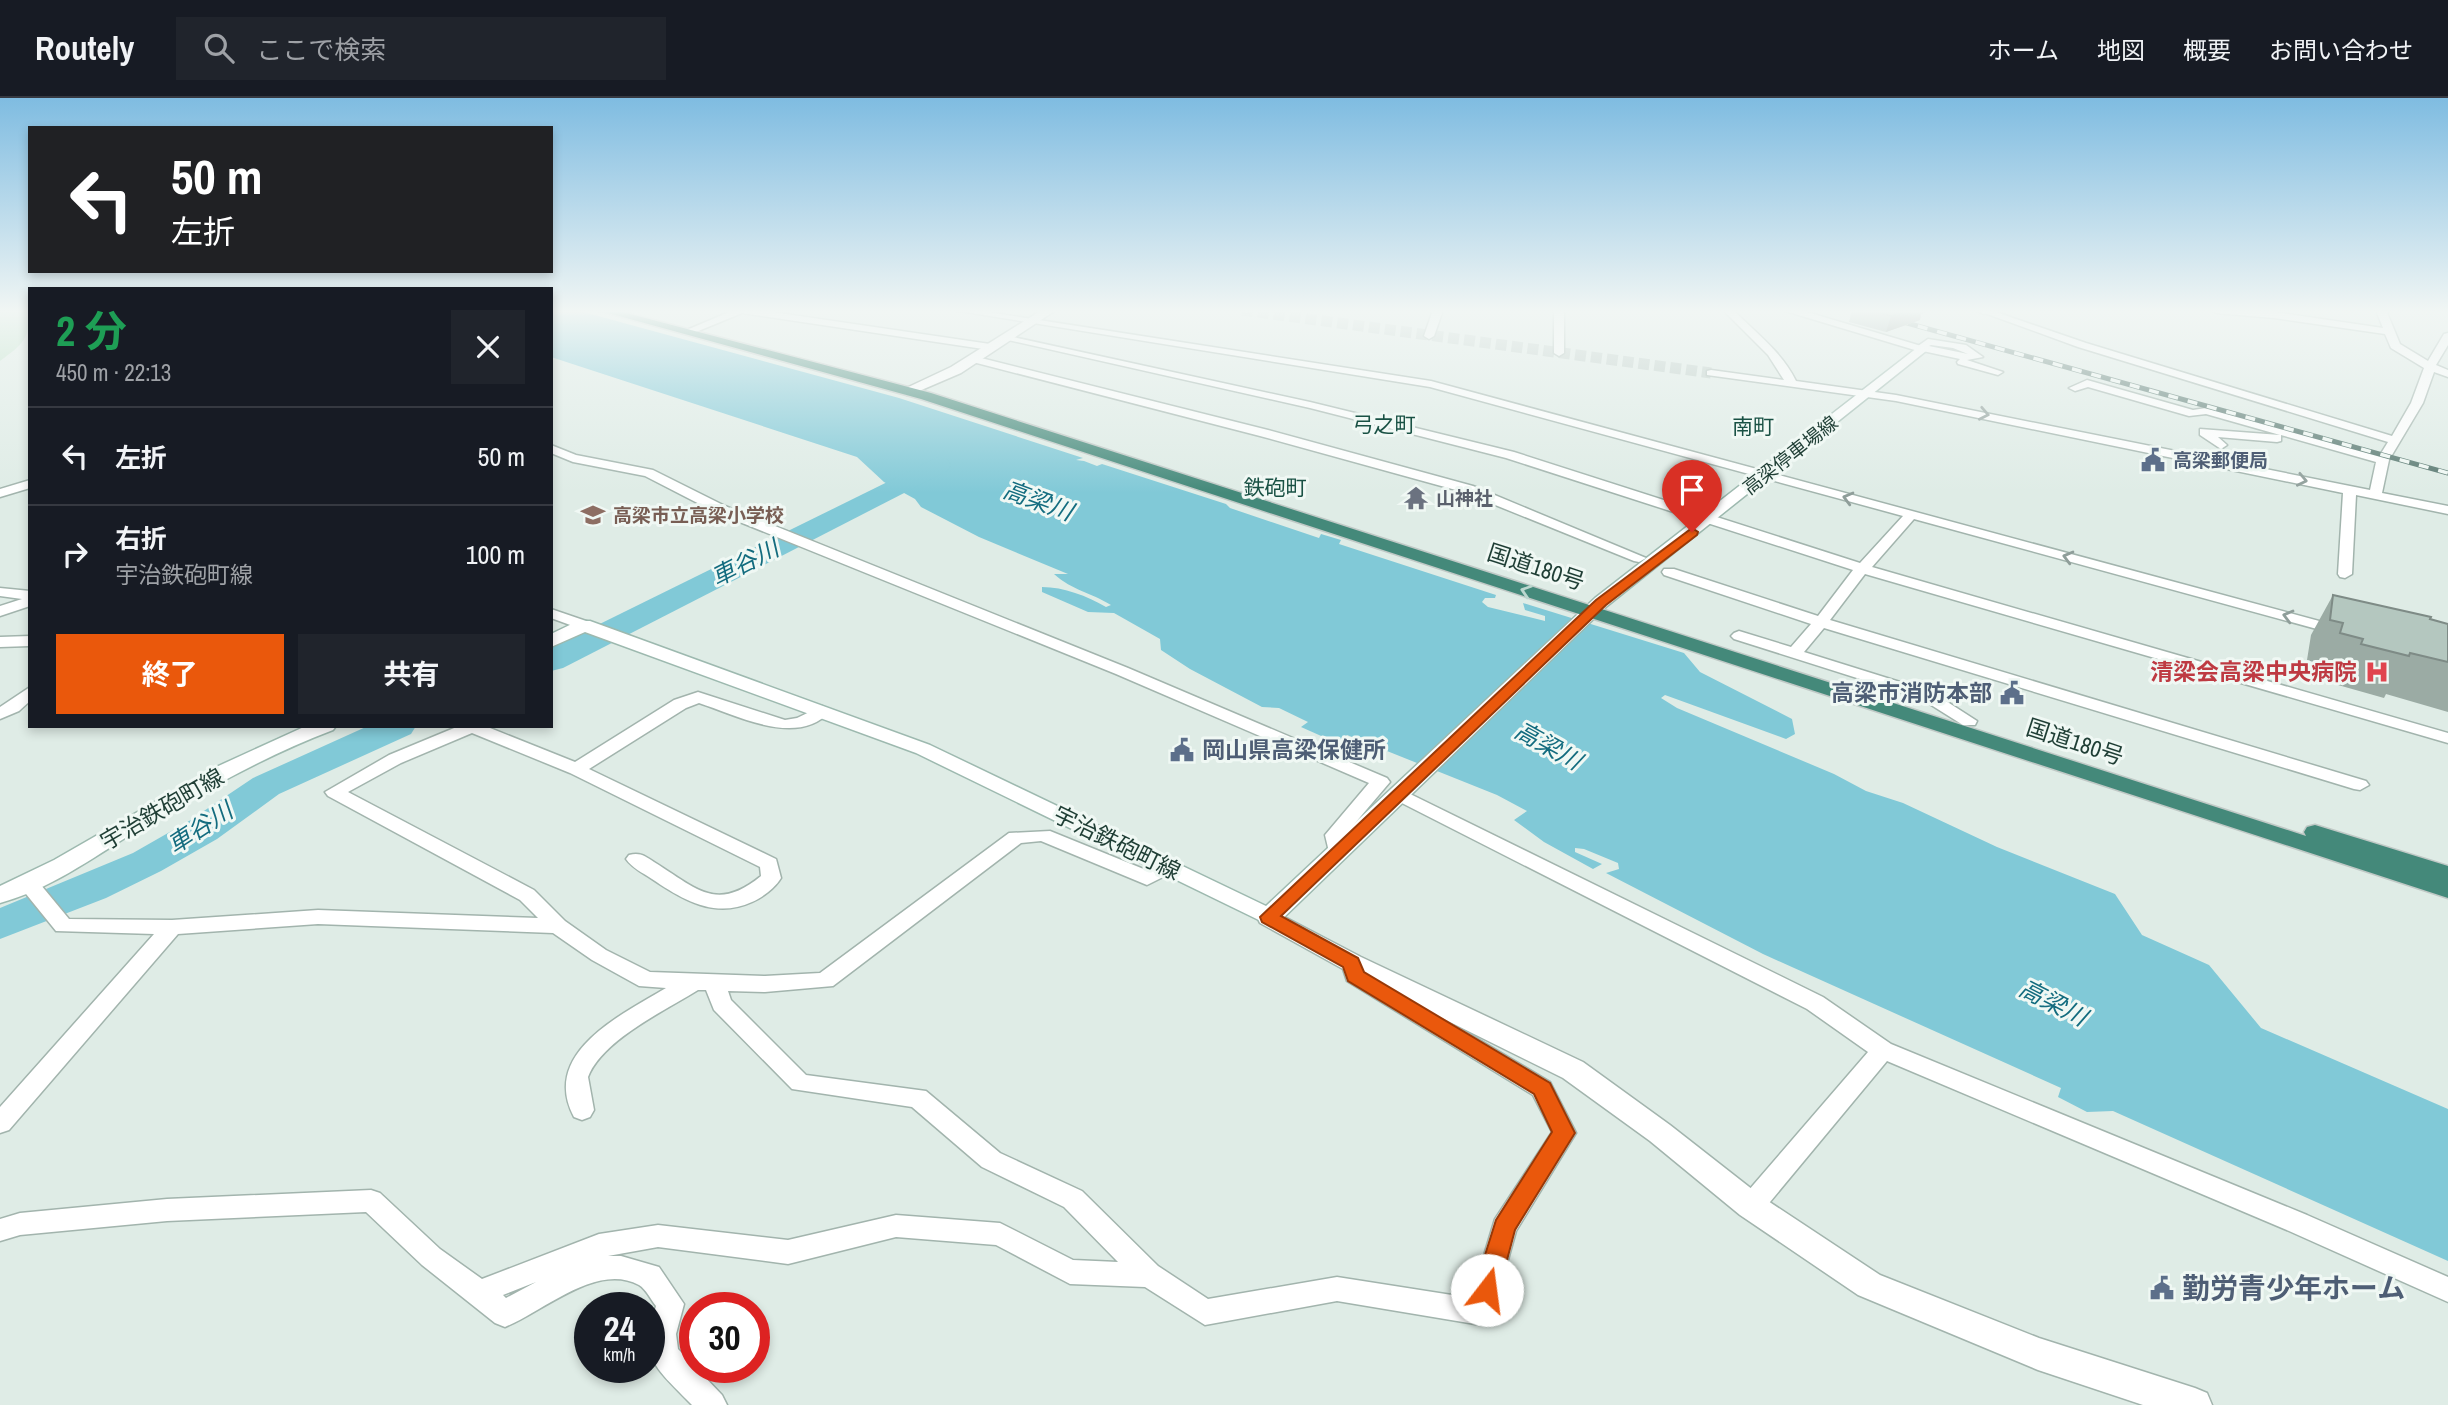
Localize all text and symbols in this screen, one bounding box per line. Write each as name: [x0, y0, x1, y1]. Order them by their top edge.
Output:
search box: [176, 17, 666, 80]
text: Routely: [35, 26, 134, 70]
icon: search: [200, 29, 238, 67]
text: ここで検索: [256, 32, 386, 67]
text: ホーム: [1988, 34, 2059, 66]
text: 地図: [2097, 34, 2145, 66]
text: 概要: [2183, 34, 2231, 66]
text: お問い合わせ: [2269, 34, 2413, 66]
text: 50 m: [171, 143, 263, 209]
icon: left: [56, 154, 147, 245]
text: 左折: [171, 210, 235, 253]
text: 2 分: [56, 303, 127, 359]
button: close: [451, 310, 525, 384]
text: 450 m · 22:13: [56, 357, 171, 388]
one-way arrow: [1978, 406, 1990, 421]
district label: 弓之町: [1353, 410, 1416, 439]
street label: 高梁停車場線: [1737, 410, 1843, 500]
district label: 南町: [1732, 412, 1774, 441]
icon: left: [56, 437, 94, 475]
text: 50 m: [478, 439, 525, 474]
text: 左折: [115, 440, 167, 475]
public building icon: 高梁郵便局: [2139, 446, 2167, 474]
place label: 高梁郵便局: [2173, 447, 2268, 473]
pin: [1662, 460, 1722, 532]
icon: arrive: [1673, 471, 1711, 509]
one-way arrow: [2296, 472, 2308, 487]
water label: 高梁川: [999, 473, 1080, 528]
district label: 鉄砲町: [1244, 473, 1307, 502]
temple icon: 山神社: [1402, 484, 1430, 512]
place label: 山神社: [1436, 485, 1493, 511]
one-way arrow: [1843, 492, 1855, 506]
school or university icon: 高梁市立高梁小学校: [579, 501, 607, 529]
place label: 高梁市立高梁小学校: [613, 502, 784, 528]
text: 右折: [115, 521, 167, 556]
water label: 車谷川: [705, 530, 787, 593]
icon: right: [56, 535, 94, 573]
street label: 国道180号: [1484, 536, 1589, 597]
text: 100 m: [466, 537, 525, 572]
one-way arrow: [2062, 551, 2074, 565]
text: 宇治鉄砲町線: [115, 559, 253, 590]
one-way arrow: [1521, 585, 1533, 600]
one-way arrow: [2282, 610, 2294, 625]
button: 終了: [56, 634, 284, 714]
button: 共有: [298, 634, 525, 714]
place label: 清梁会高梁中央病院: [2150, 656, 2357, 687]
hospital icon: 清梁会高梁中央病院: [2363, 658, 2391, 686]
place label: 高梁市消防本部: [1831, 677, 1992, 708]
public building icon: 高梁市消防本部: [1998, 679, 2026, 707]
street label: 国道180号: [2023, 711, 2128, 772]
water label: 高梁川: [1509, 714, 1590, 778]
place label: 岡山県高梁保健所: [1202, 734, 1386, 765]
public building icon: 岡山県高梁保健所: [1168, 736, 1196, 764]
street label: 宇治鉄砲町線: [94, 761, 229, 856]
water label: 車谷川: [161, 793, 241, 860]
street label: 宇治鉄砲町線: [1048, 798, 1186, 887]
water label: 高梁川: [2014, 972, 2095, 1034]
position arrow: [1450, 1253, 1524, 1327]
place label: 勤労青少年ホーム: [2182, 1269, 2405, 1307]
public building icon: 勤労青少年ホーム: [2148, 1274, 2176, 1302]
speed limit sign: 30: [679, 1292, 770, 1383]
text: 24: [604, 1305, 635, 1352]
text: km/h: [604, 1342, 636, 1367]

